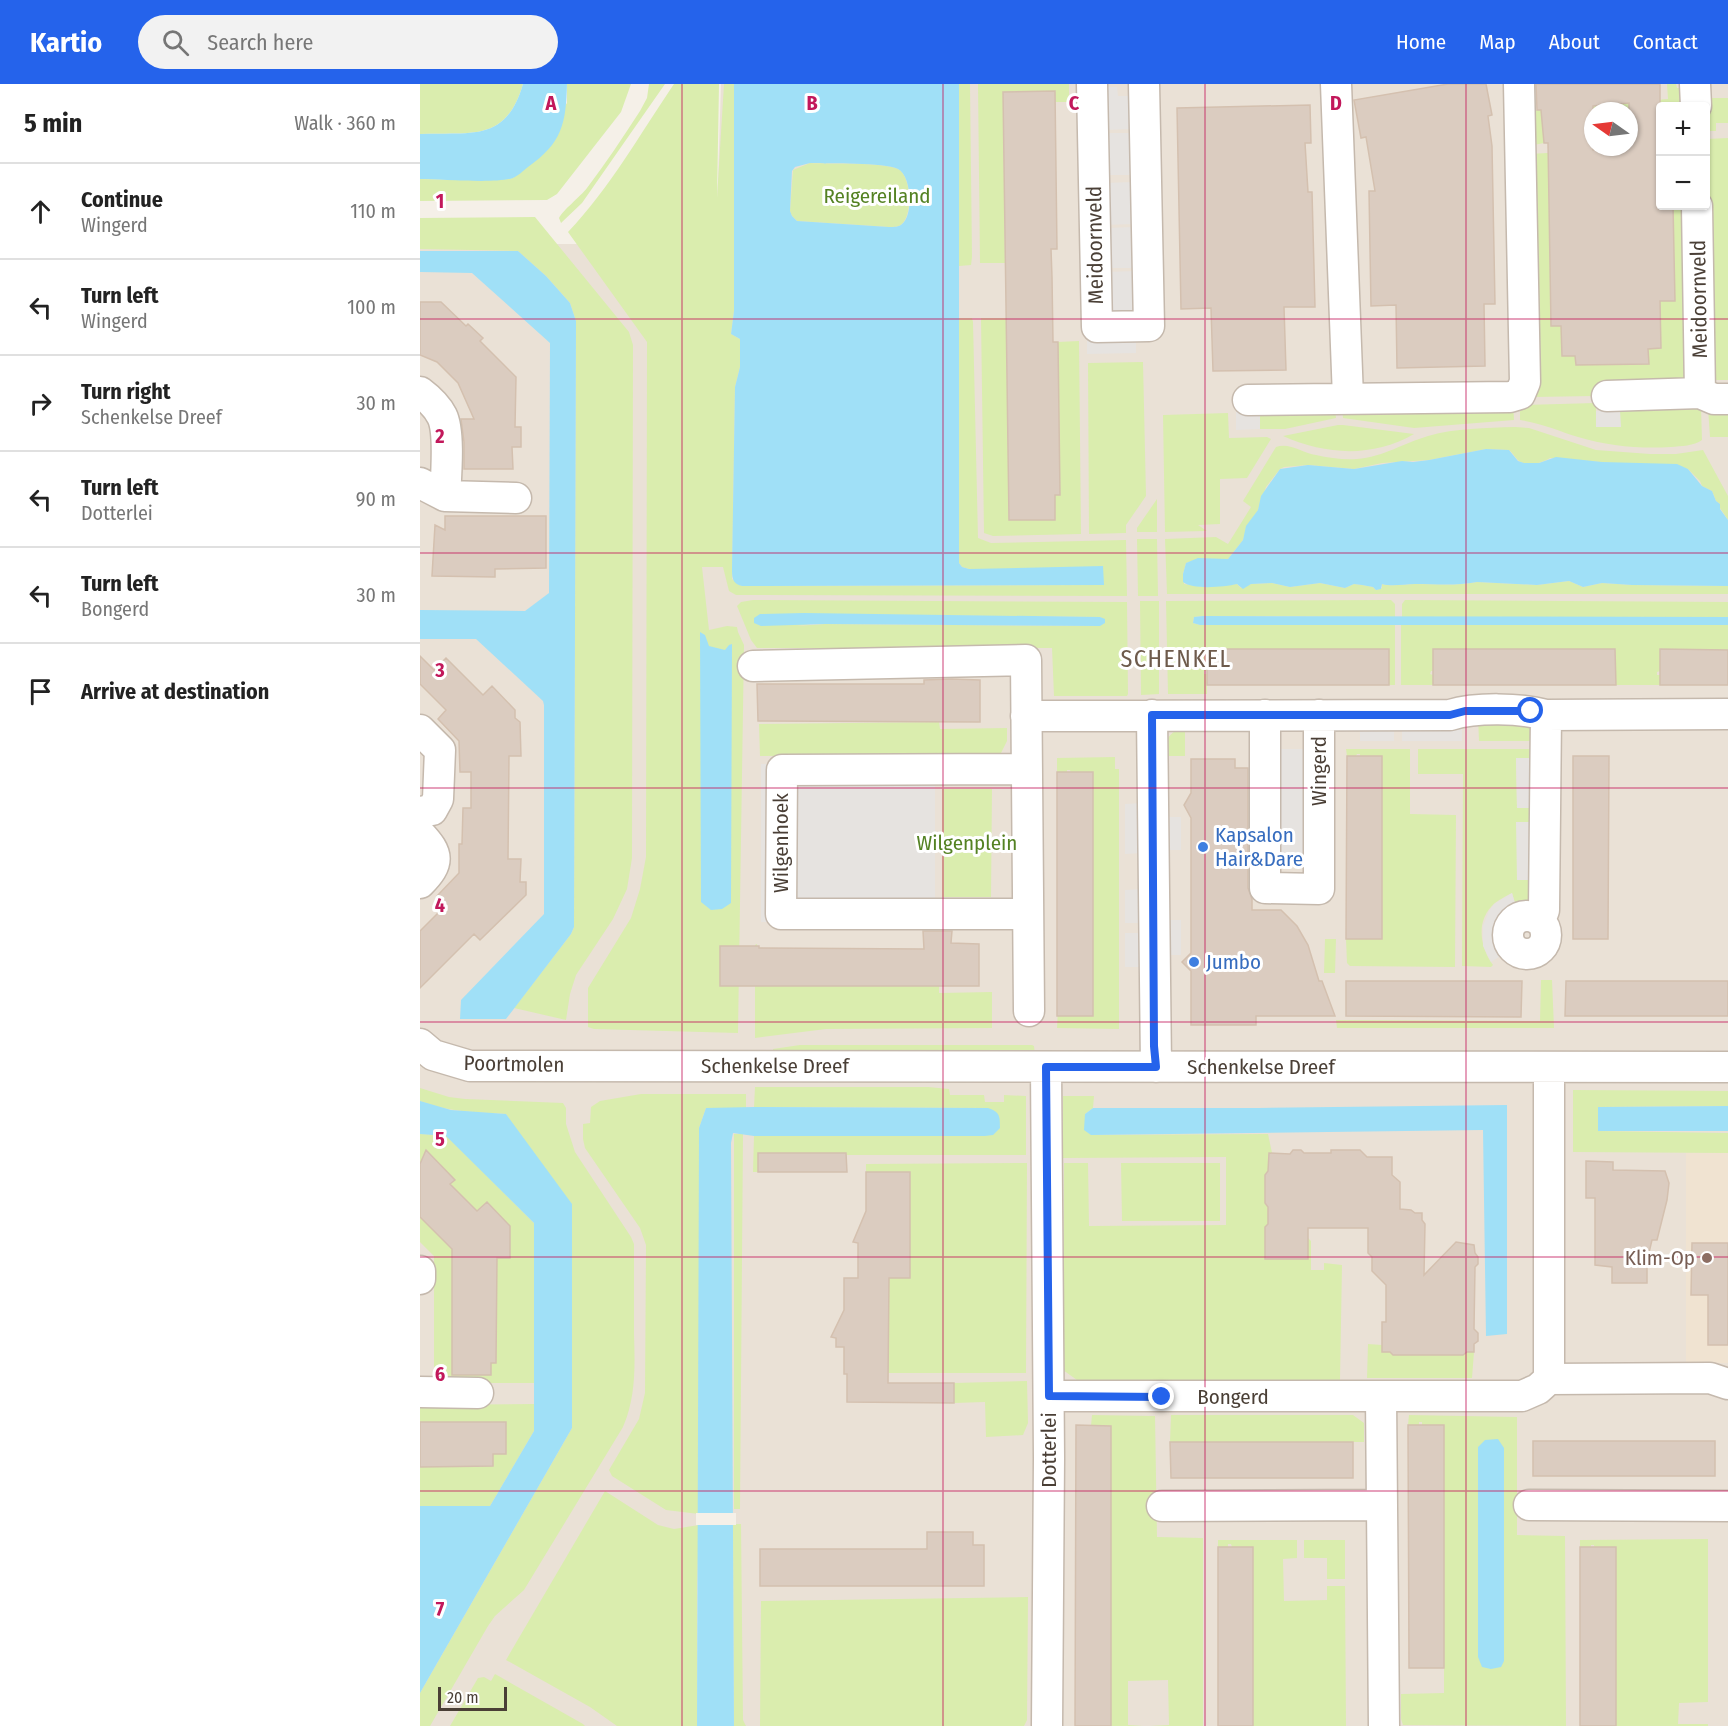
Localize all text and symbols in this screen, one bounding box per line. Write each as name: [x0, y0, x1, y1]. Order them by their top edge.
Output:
search box: [138, 15, 558, 69]
text: Kartio: [30, 26, 102, 59]
icon: search: [159, 26, 192, 59]
text: Search here: [207, 29, 313, 56]
text: Home: [1396, 29, 1446, 55]
text: Map: [1479, 29, 1516, 55]
text: About: [1549, 29, 1600, 55]
text: Contact: [1633, 29, 1698, 55]
text: A: [545, 91, 558, 115]
text: B: [806, 91, 818, 115]
text: C: [1069, 91, 1080, 115]
text: D: [1330, 91, 1342, 115]
north arrow: [1584, 102, 1638, 156]
map controls: [1656, 102, 1710, 210]
button: +: [1656, 102, 1710, 156]
text: 5 min: [24, 108, 82, 139]
text: Walk · 360 m: [294, 111, 396, 135]
button: −: [1656, 156, 1710, 210]
park label: Reigereiland: [823, 183, 931, 209]
text: Continue: [81, 186, 163, 213]
street label: Meidoornveld: [1081, 186, 1109, 304]
text: 1: [436, 189, 444, 213]
icon: ahead: [24, 195, 57, 228]
text: 110 m: [350, 199, 396, 223]
text: Wingerd: [81, 213, 148, 237]
street label: Meidoornveld: [1685, 240, 1713, 358]
text: Turn left: [81, 282, 159, 309]
icon: left: [24, 291, 57, 324]
text: 100 m: [347, 295, 396, 319]
text: Wingerd: [81, 309, 148, 333]
text: Turn right: [81, 378, 170, 405]
icon: right: [24, 387, 57, 420]
text: 30 m: [356, 391, 396, 415]
text: Schenkelse Dreef: [81, 405, 222, 429]
text: 2: [434, 424, 445, 448]
text: Turn left: [81, 474, 159, 501]
icon: left: [24, 483, 57, 516]
text: 90 m: [356, 487, 396, 511]
text: Dotterlei: [81, 501, 153, 525]
text: Turn left: [81, 570, 159, 597]
icon: left: [24, 579, 57, 612]
text: 30 m: [356, 583, 396, 607]
text: Bongerd: [81, 597, 149, 621]
district label: SCHENKEL: [1120, 645, 1232, 673]
text: 3: [434, 658, 445, 682]
icon: arrive: [24, 675, 57, 708]
text: Arrive at destination: [81, 678, 269, 705]
route start: [1517, 697, 1543, 723]
street label: Wingerd: [1306, 736, 1332, 806]
street label: Wilgenhoek: [768, 793, 794, 893]
place label: Kapsalon Hair&Dare: [1215, 822, 1303, 872]
park label: Wilgenplein: [917, 830, 1017, 856]
marker: Kapsalon Hair&Dare: [1196, 840, 1210, 854]
text: 4: [435, 893, 445, 917]
place label: Jumbo: [1206, 949, 1261, 975]
marker: Jumbo: [1187, 955, 1201, 969]
street label: Poortmolen: [463, 1050, 565, 1078]
street label: Schenkelse Dreef: [701, 1053, 850, 1079]
street label: Schenkelse Dreef: [1187, 1054, 1336, 1080]
text: 5: [435, 1127, 445, 1151]
place label: Klim-Op: [1625, 1245, 1695, 1271]
marker: Klim-Op: [1700, 1251, 1714, 1265]
text: 6: [435, 1362, 445, 1386]
route end: [1148, 1383, 1174, 1409]
street label: Bongerd: [1197, 1384, 1269, 1410]
street label: Dotterlei: [1036, 1412, 1062, 1488]
text: 7: [436, 1597, 445, 1621]
scale bar: [438, 1684, 507, 1712]
text: 20 m: [447, 1688, 478, 1707]

